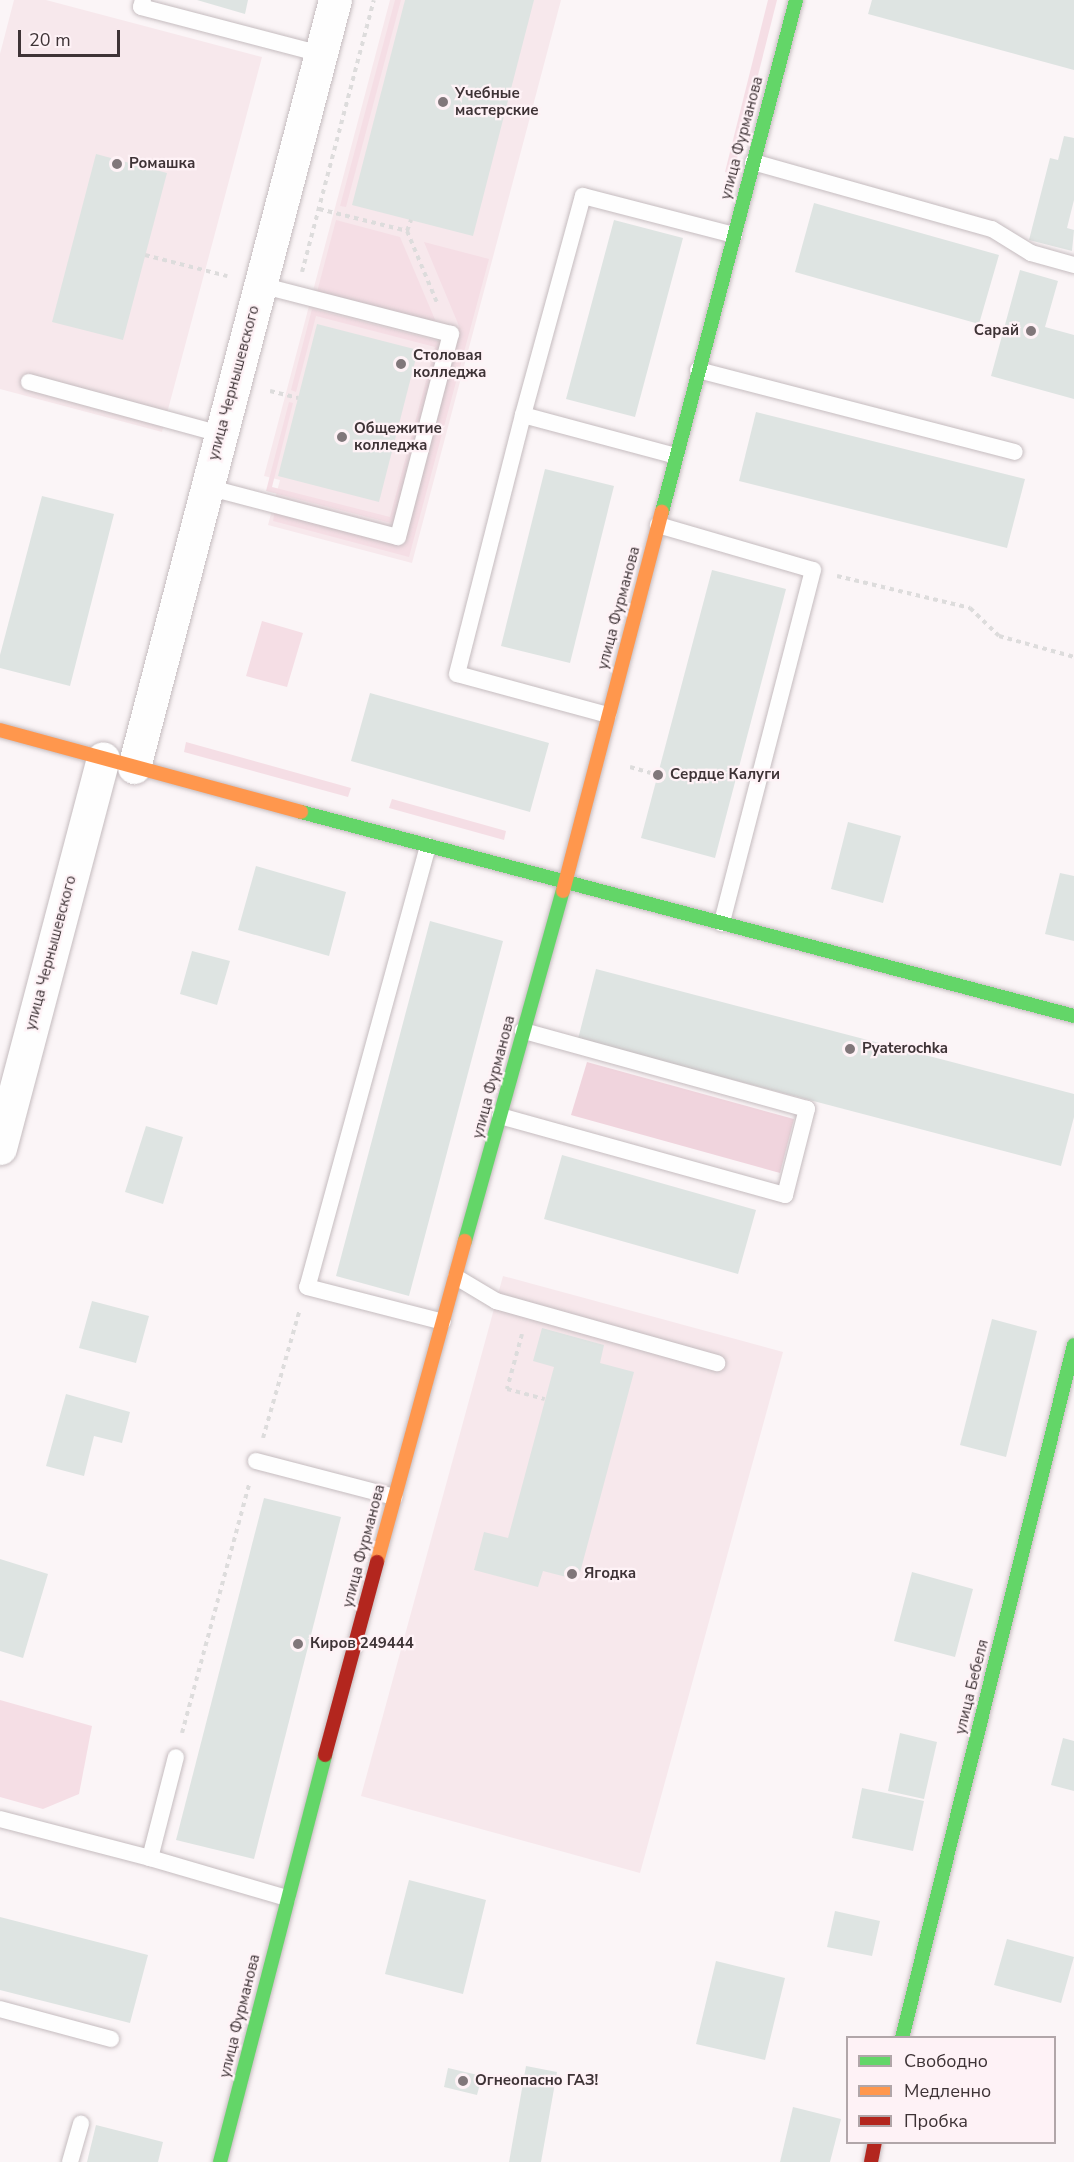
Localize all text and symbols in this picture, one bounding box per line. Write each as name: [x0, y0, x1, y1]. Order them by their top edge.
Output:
scale bar: [21, 18, 123, 56]
text: 20 m: [29, 28, 71, 52]
street label: улица Фурманова: [717, 74, 767, 202]
place label: Учебные мастерские: [455, 84, 539, 119]
marker: Учебные мастерские: [436, 95, 450, 109]
place label: Ромашка: [129, 155, 195, 173]
marker: Ромашка: [110, 157, 124, 171]
street label: улица Чернышевского: [205, 304, 263, 462]
place label: Сарай: [974, 322, 1019, 340]
marker: Сарай: [1024, 324, 1038, 338]
place label: Столовая колледжа: [413, 346, 486, 381]
marker: Столовая колледжа: [394, 357, 408, 371]
place label: Общежитие колледжа: [354, 419, 442, 454]
marker: Общежитие колледжа: [335, 430, 349, 444]
street label: улица Фурманова: [594, 544, 644, 672]
place label: Сердце Калуги: [670, 766, 780, 784]
marker: Сердце Калуги: [651, 768, 665, 782]
street label: улица Чернышевского: [22, 874, 80, 1032]
street label: улица Фурманова: [469, 1013, 519, 1141]
place label: Pyaterochka: [862, 1040, 948, 1058]
marker: Pyaterochka: [843, 1042, 857, 1056]
street label: улица Фурманова: [339, 1482, 389, 1610]
place label: Ягодка: [584, 1565, 636, 1583]
marker: Ягодка: [565, 1567, 579, 1581]
place label: Киров 249444: [310, 1635, 414, 1653]
marker: Киров 249444: [291, 1637, 305, 1651]
street label: улица Бебеля: [952, 1638, 992, 1736]
street label: улица Фурманова: [216, 1952, 264, 2080]
legend: [846, 2036, 1056, 2144]
text: Свободно: [904, 2049, 988, 2073]
place label: Огнеопасно ГАЗ!: [475, 2072, 598, 2090]
marker: Огнеопасно ГАЗ!: [456, 2074, 470, 2088]
text: Медленно: [904, 2079, 991, 2103]
text: Пробка: [904, 2109, 968, 2133]

